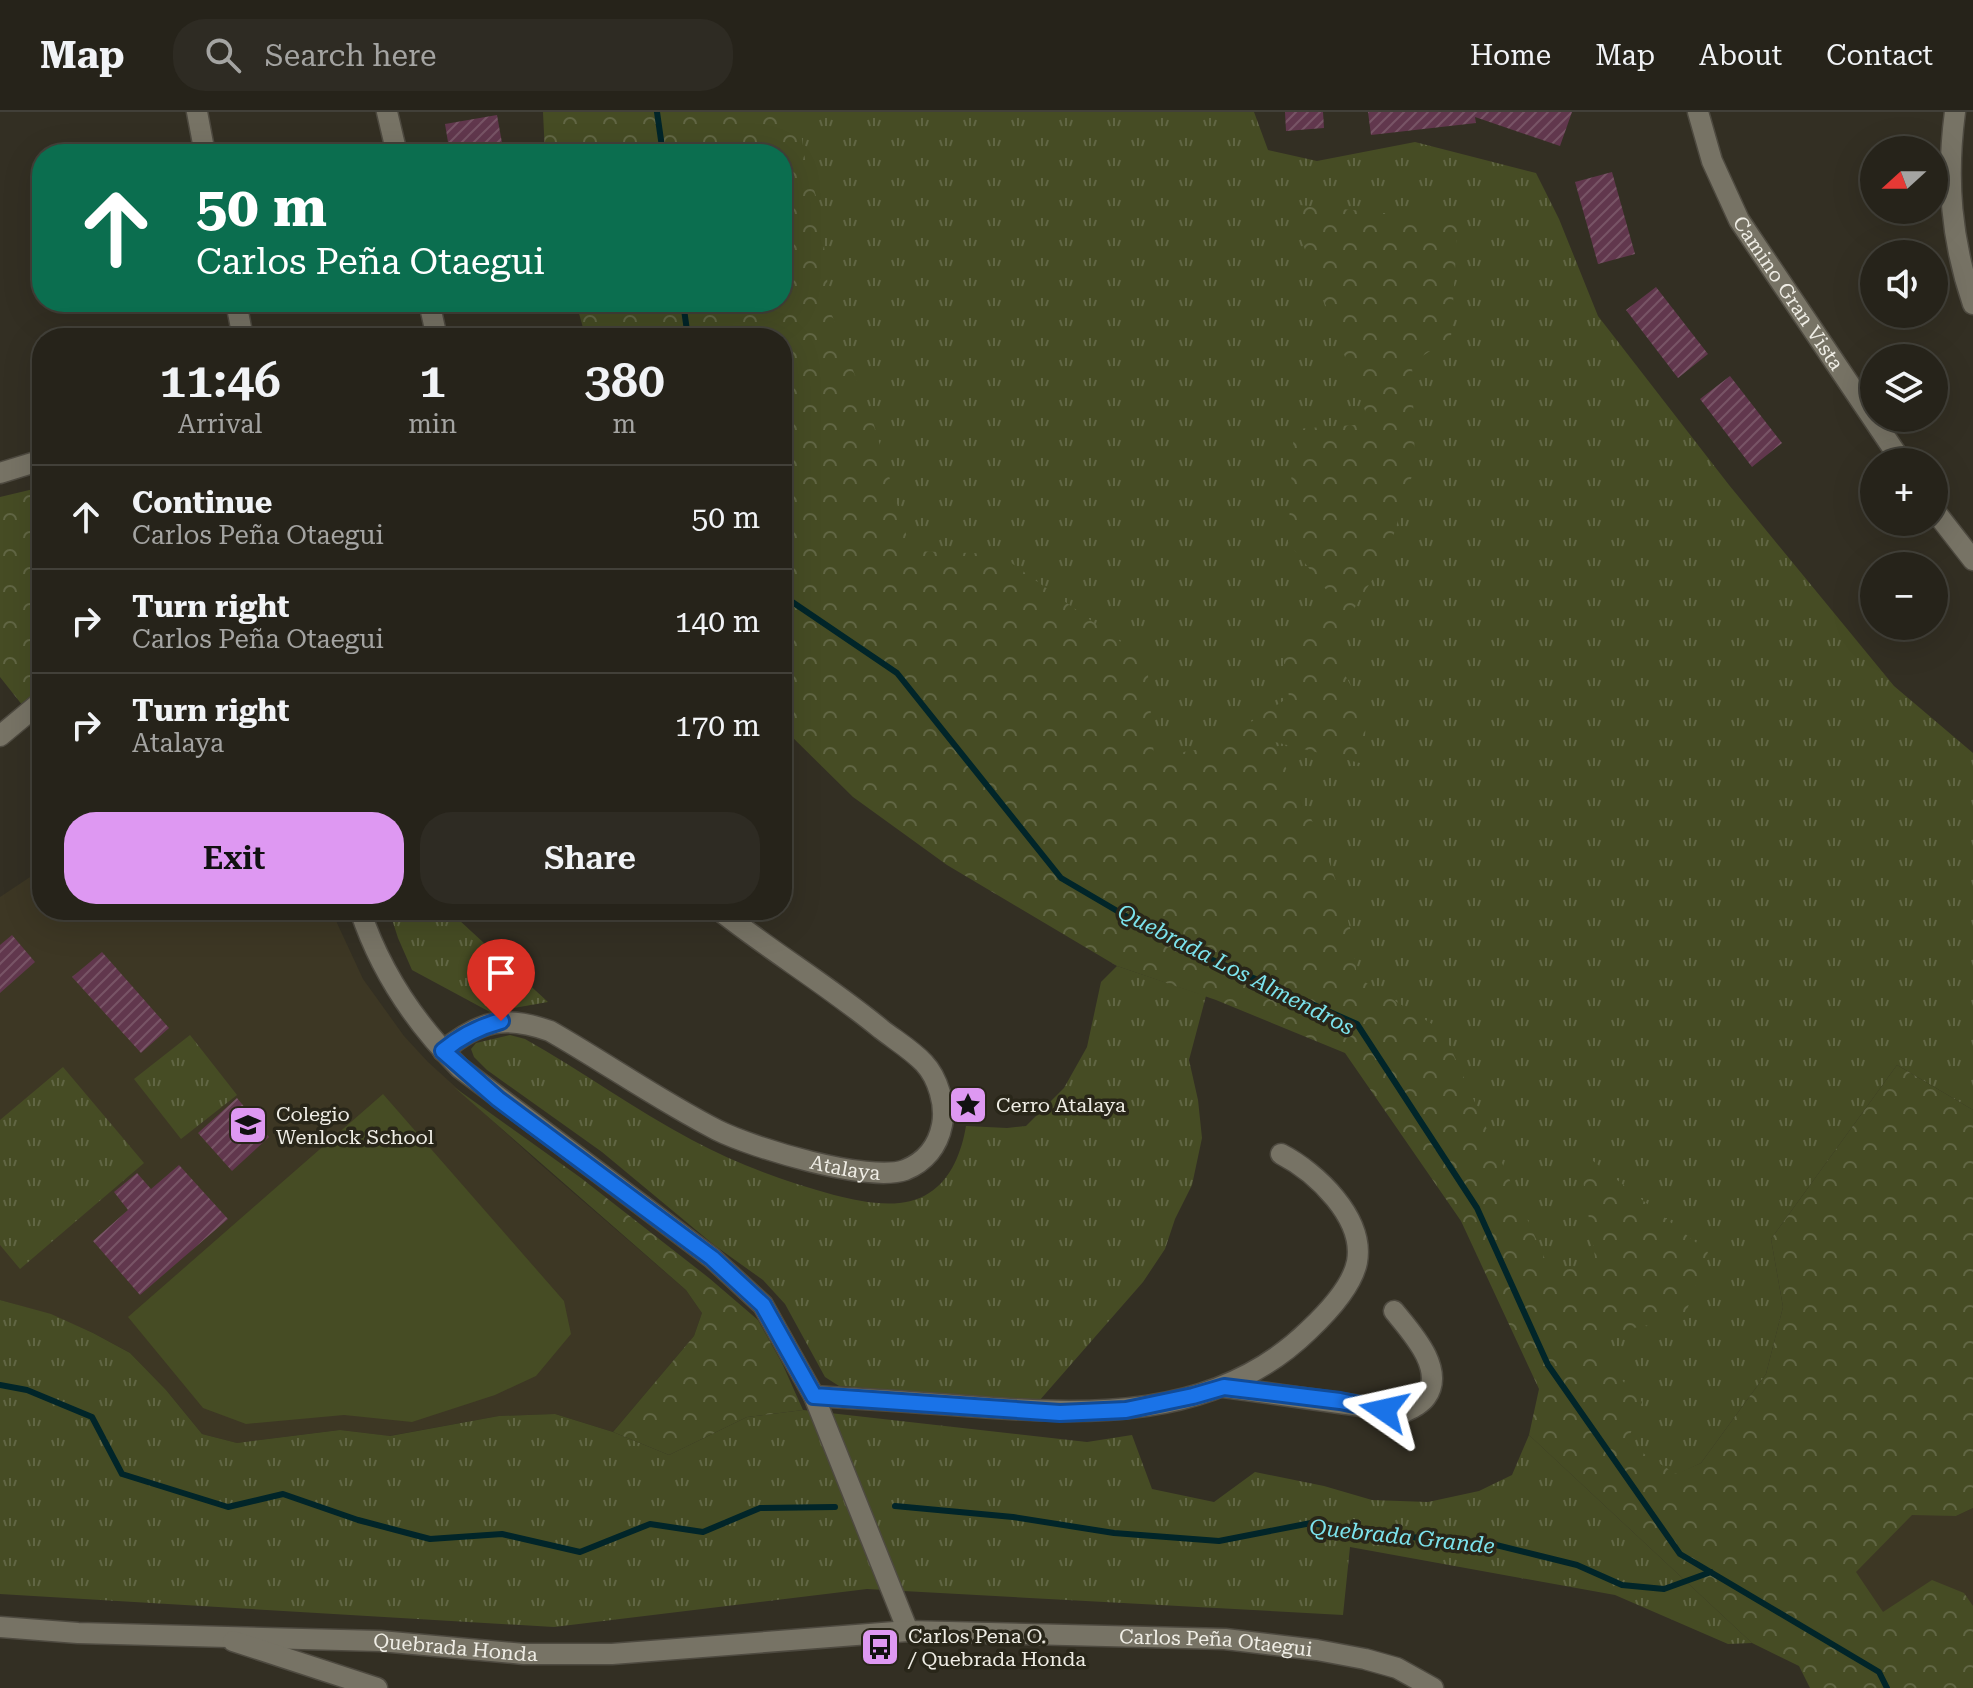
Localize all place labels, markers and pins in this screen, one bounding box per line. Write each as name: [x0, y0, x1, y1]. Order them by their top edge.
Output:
pin: [467, 939, 535, 1021]
place icon: Cerro Atalaya: [947, 1084, 989, 1126]
place label: Cerro Atalaya: [996, 1093, 1126, 1117]
place label: Colegio Wenlock School: [276, 1102, 434, 1149]
school or university icon: Colegio Wenlock School: [227, 1104, 269, 1146]
place label: Carlos Pena O. / Quebrada Honda: [907, 1624, 1086, 1671]
bus stop icon: Carlos Pena O. / Quebrada Honda: [859, 1626, 901, 1668]

